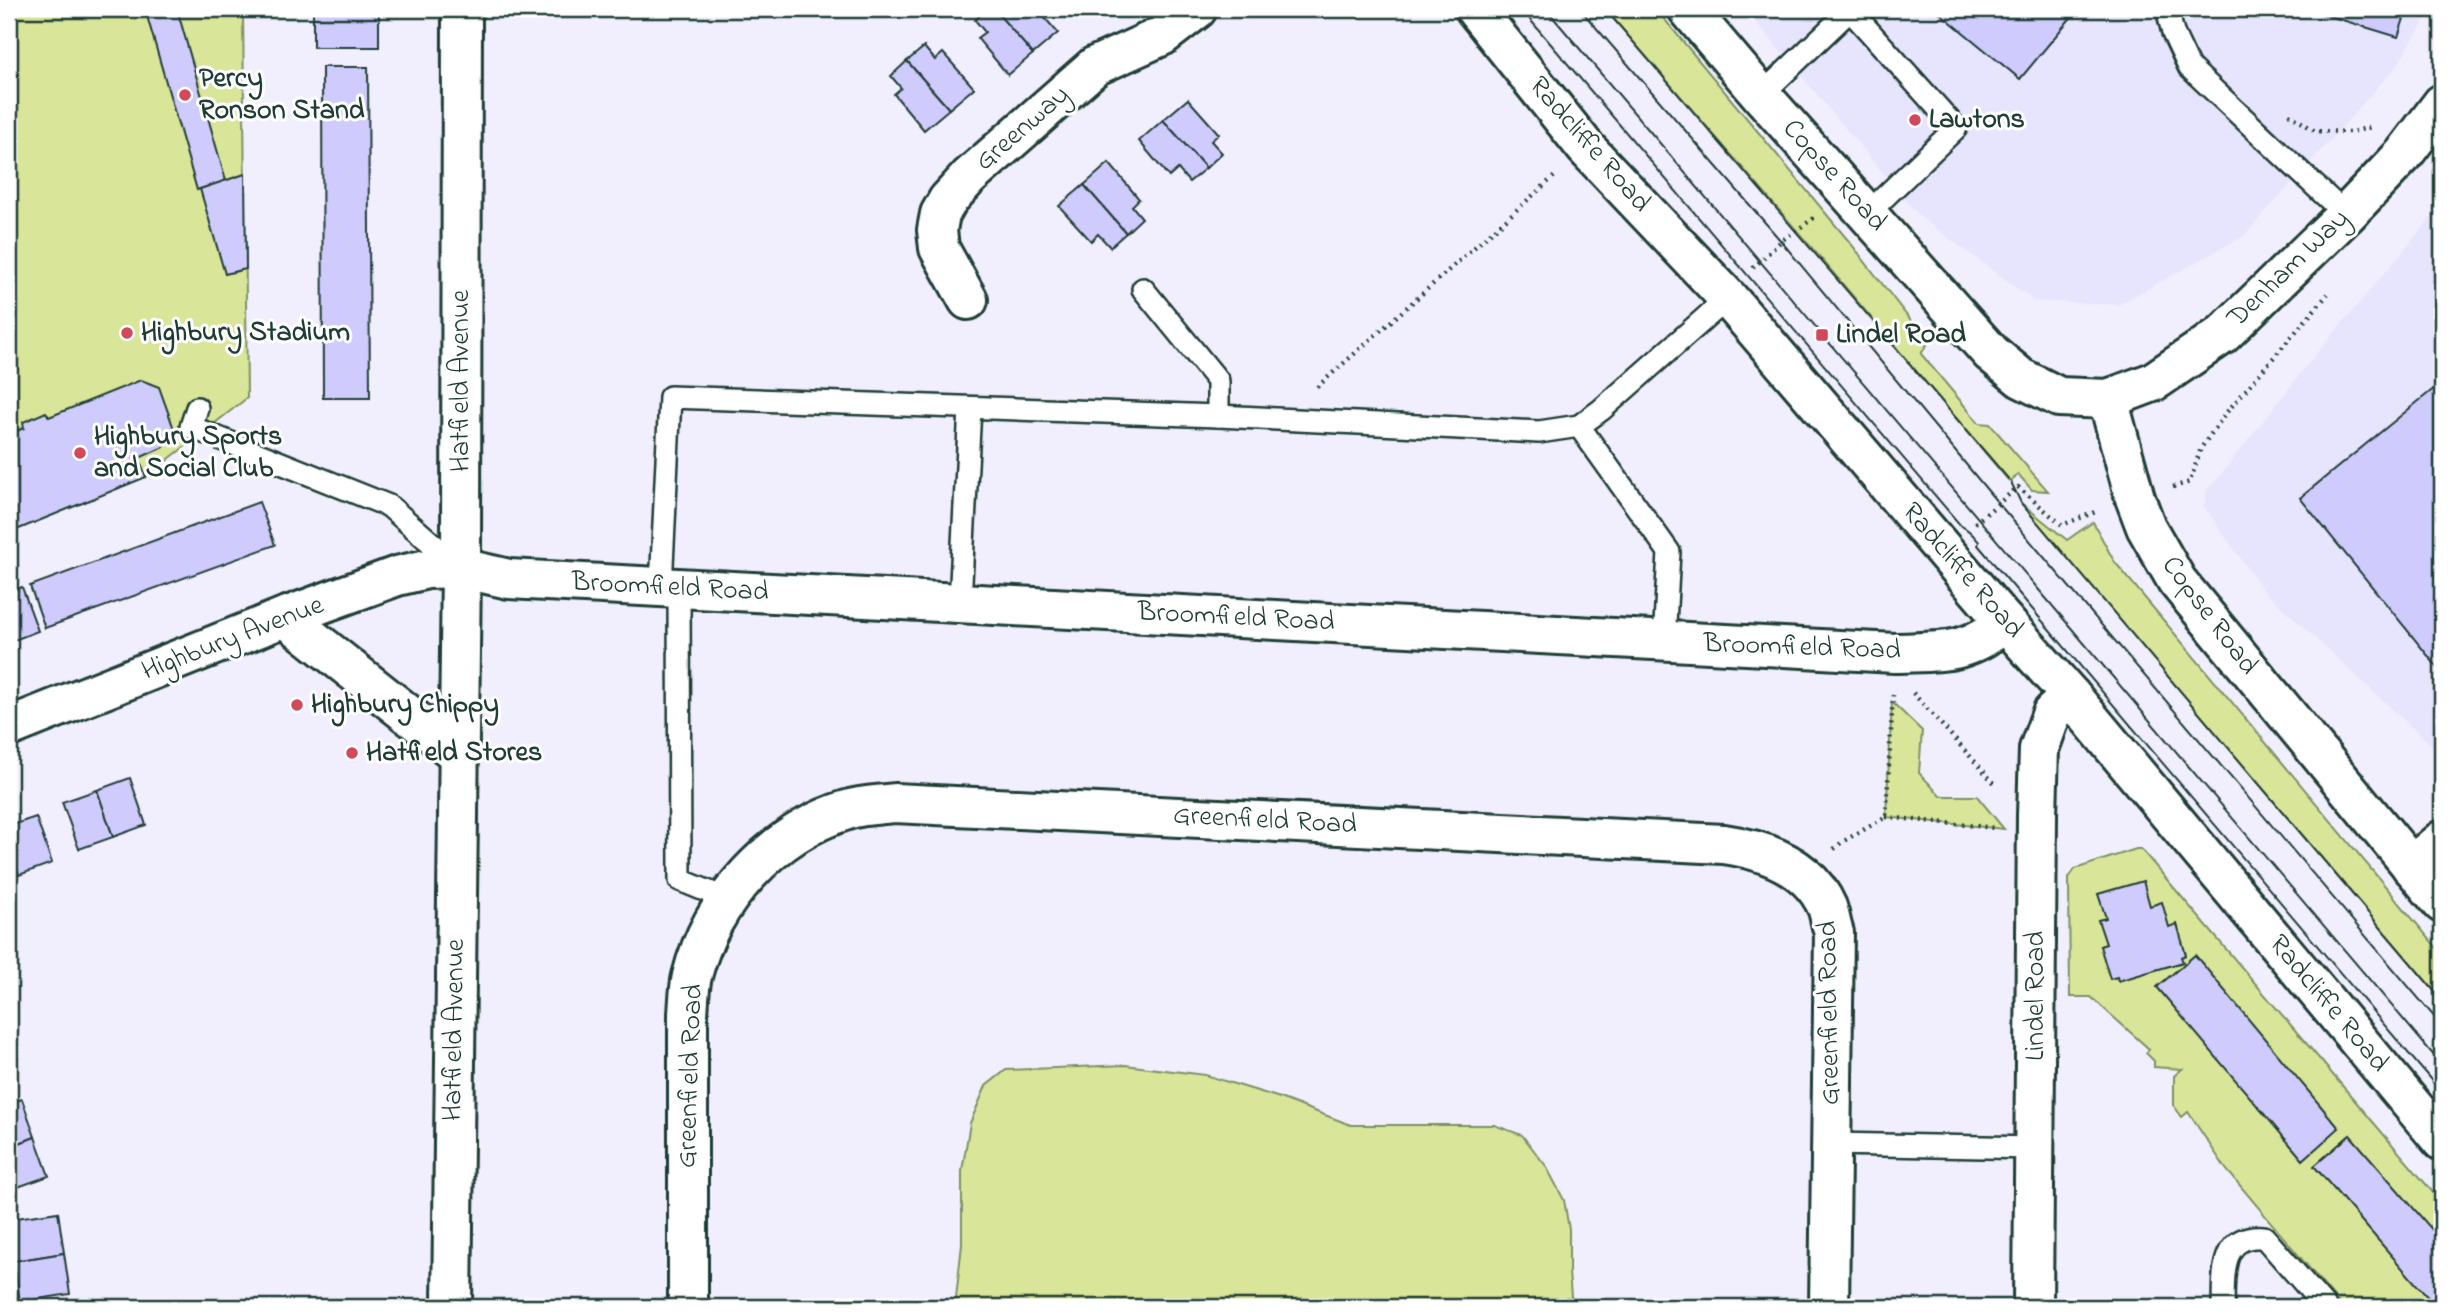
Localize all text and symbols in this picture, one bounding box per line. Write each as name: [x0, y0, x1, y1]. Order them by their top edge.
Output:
place label: Percy Ronson Stand: [199, 59, 365, 132]
street label: Radcliffe Road: [1518, 68, 1660, 222]
street label: Greenway: [966, 76, 1080, 182]
marker: Percy Ronson Stand: [177, 87, 193, 103]
place label: Lawtons: [1929, 100, 2025, 141]
street label: Copse Road: [1772, 110, 1896, 242]
marker: Lawtons: [1907, 112, 1923, 128]
street label: Denham Way: [2218, 200, 2360, 339]
street label: Hatfield Avenue: [441, 289, 482, 472]
place label: Highbury Stadium: [141, 313, 350, 355]
place label: Lindel Road: [1836, 315, 1966, 356]
marker: Highbury Stadium: [119, 325, 135, 341]
marker: Lindel Road: [1814, 327, 1830, 343]
place label: Highbury Sports and Social Club: [94, 417, 282, 490]
marker: Highbury Sports and Social Club: [72, 445, 88, 461]
street label: Radcliffe Road: [1891, 494, 2033, 648]
street label: Copse Road: [2151, 548, 2268, 684]
street label: Broomfield Road: [569, 562, 770, 614]
street label: Highbury Avenue: [136, 585, 330, 693]
street label: Broomfield Road: [1135, 592, 1336, 644]
street label: Broomfield Road: [1702, 624, 1902, 672]
place label: Highbury Chippy: [311, 685, 499, 727]
marker: Highbury Chippy: [289, 697, 305, 713]
place label: Hatfield Stores: [366, 733, 542, 774]
marker: Hatfield Stores: [344, 745, 360, 761]
street label: Greenfield Road: [1172, 796, 1358, 846]
street label: Greenfield Road: [1808, 920, 1852, 1105]
street label: Radcliffe Road: [2258, 926, 2398, 1082]
street label: Lindel Road: [2016, 931, 2057, 1061]
street label: Hatfield Avenue: [433, 938, 477, 1122]
street label: Greenfield Road: [667, 983, 715, 1169]

